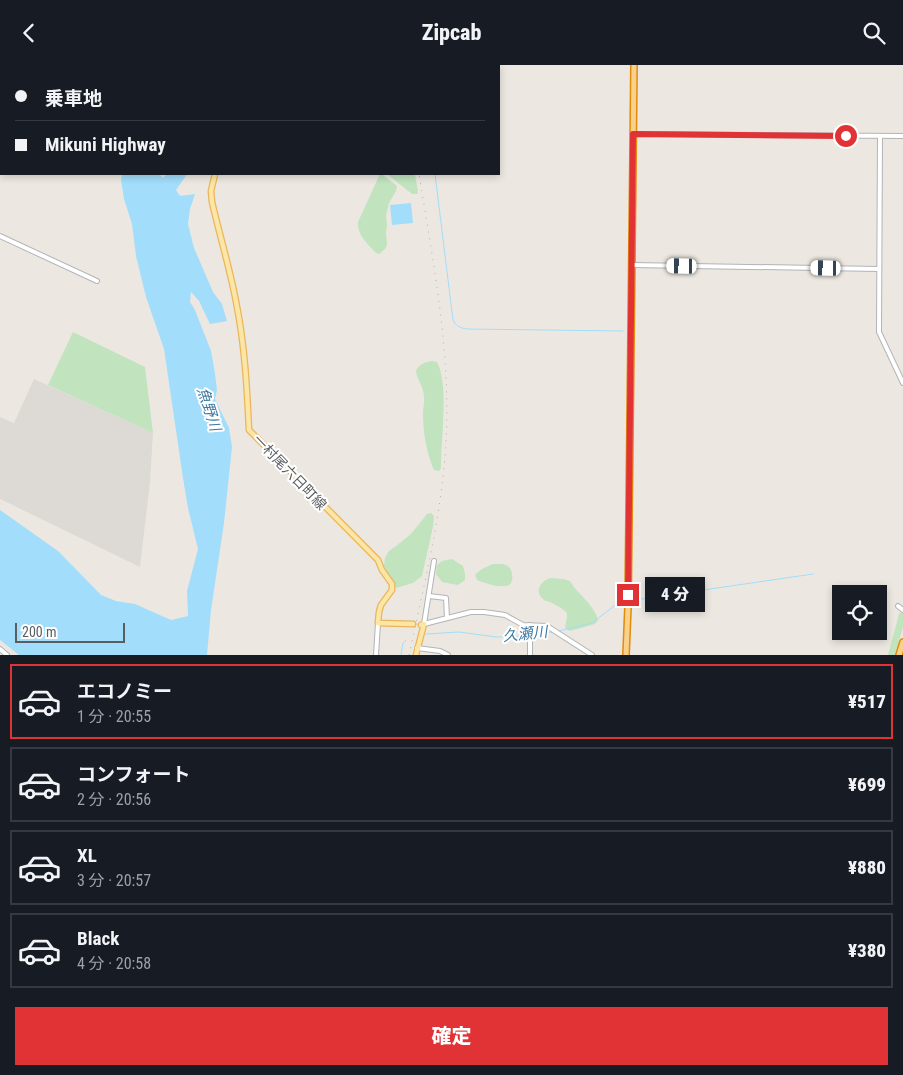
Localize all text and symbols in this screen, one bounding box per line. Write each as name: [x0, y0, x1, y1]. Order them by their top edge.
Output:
icon: back: [15, 19, 43, 47]
icon: search: [860, 19, 888, 47]
text: Zipcab: [422, 20, 481, 45]
text: 乗車地: [45, 87, 102, 110]
route start: [835, 125, 857, 147]
text: Mikuni Highway: [45, 133, 166, 156]
car: [666, 258, 697, 274]
car: [810, 260, 841, 276]
water label: 魚野川: [193, 385, 225, 435]
street label: 一村尾六日町線: [250, 431, 330, 513]
callout: 4 分: [646, 577, 706, 613]
route end: [617, 584, 639, 606]
text: 4 分: [661, 585, 689, 604]
map controls: [832, 585, 887, 640]
button: locate: [832, 585, 887, 640]
scale bar: [15, 620, 125, 643]
water label: 久瀬川: [502, 622, 550, 645]
text: 200 m: [22, 624, 57, 640]
icon: car: [17, 679, 62, 724]
text: エコノミー: [77, 680, 172, 703]
text: ¥517: [848, 690, 886, 713]
text: 1 分 · 20:55: [77, 707, 151, 726]
icon: car: [17, 762, 62, 807]
text: コンフォート: [77, 763, 190, 786]
text: ¥699: [848, 773, 886, 796]
text: 2 分 · 20:56: [77, 790, 151, 809]
text: XL: [77, 844, 97, 867]
icon: car: [17, 845, 62, 890]
text: ¥880: [848, 856, 886, 879]
text: 3 分 · 20:57: [77, 871, 151, 890]
text: Black: [77, 927, 119, 950]
icon: car: [17, 928, 62, 973]
text: ¥380: [848, 939, 886, 962]
text: 4 分 · 20:58: [77, 954, 151, 973]
button: 確定: [15, 1007, 888, 1065]

